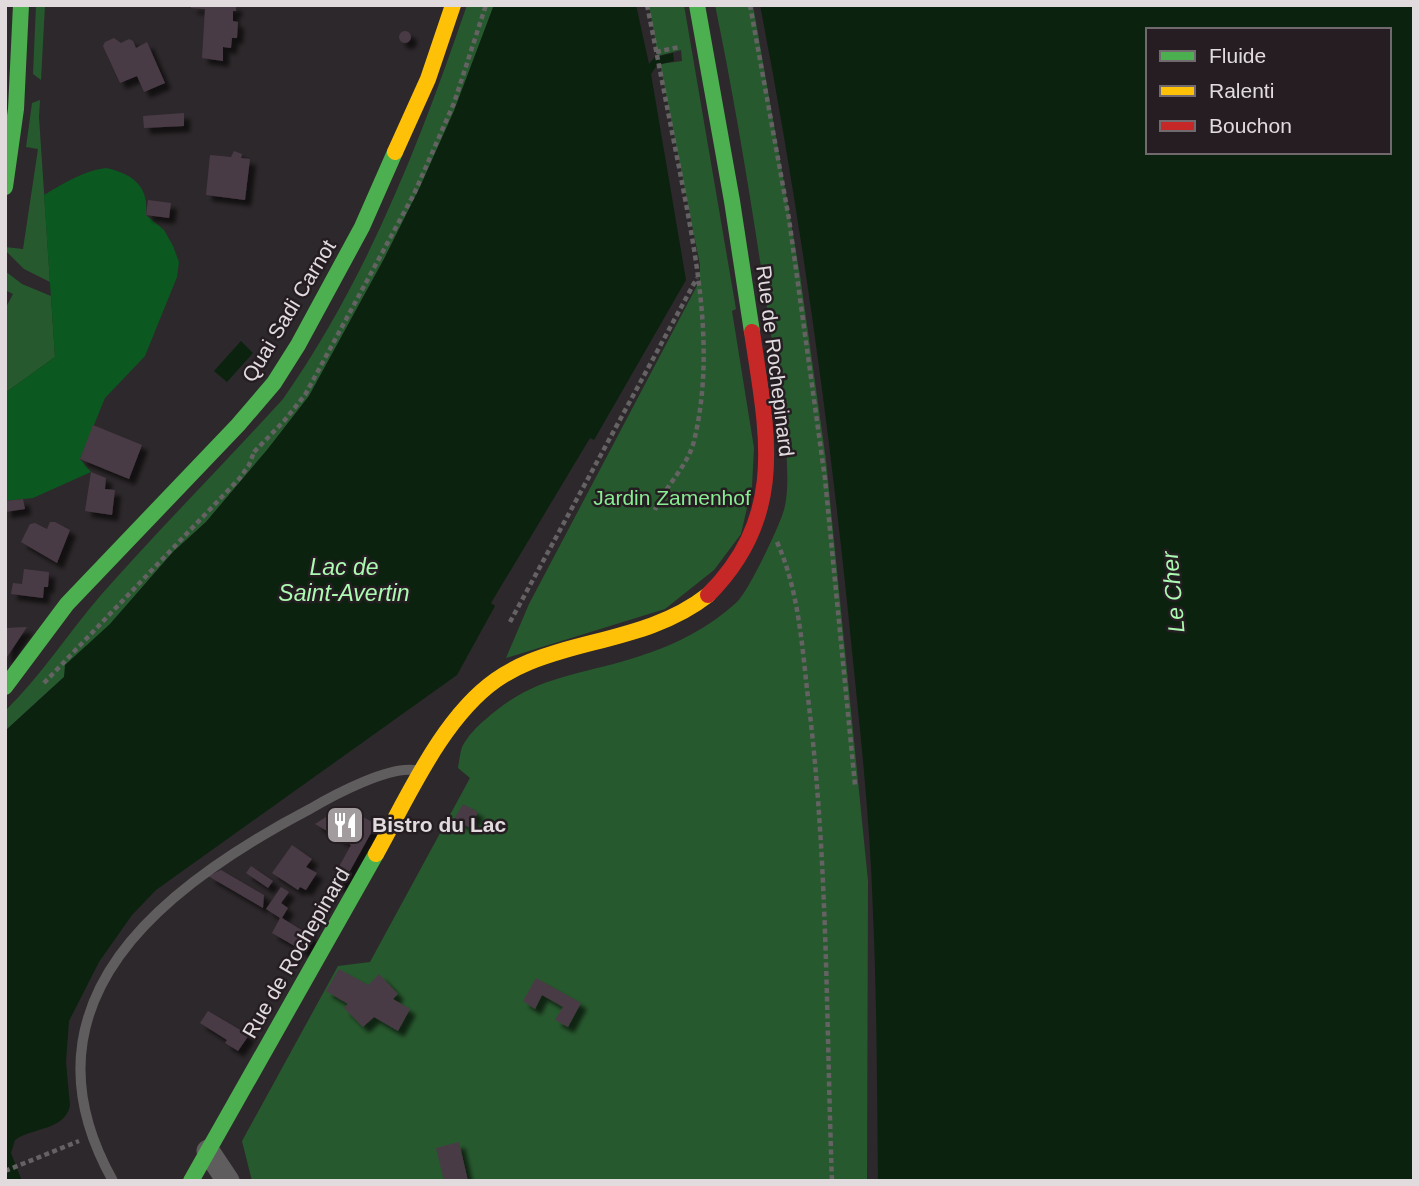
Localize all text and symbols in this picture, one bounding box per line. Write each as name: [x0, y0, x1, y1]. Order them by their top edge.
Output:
legend: [1146, 28, 1391, 154]
text: Fluide: [1209, 44, 1266, 67]
text: Ralenti: [1209, 79, 1274, 102]
text: Bouchon: [1209, 114, 1292, 137]
street label: Quai Sadi Carnot: [237, 236, 340, 386]
street label: Rue de Rochepinard: [752, 264, 799, 458]
park label: Jardin Zamenhof: [593, 486, 751, 509]
water label: Le Cher: [1156, 549, 1190, 634]
water label: Lac de Saint-Avertin: [278, 554, 410, 606]
restaurant icon: Bistro du Lac: [324, 804, 366, 846]
place label: Bistro du Lac: [372, 813, 507, 836]
street label: Rue de Rochepinard: [237, 864, 354, 1042]

